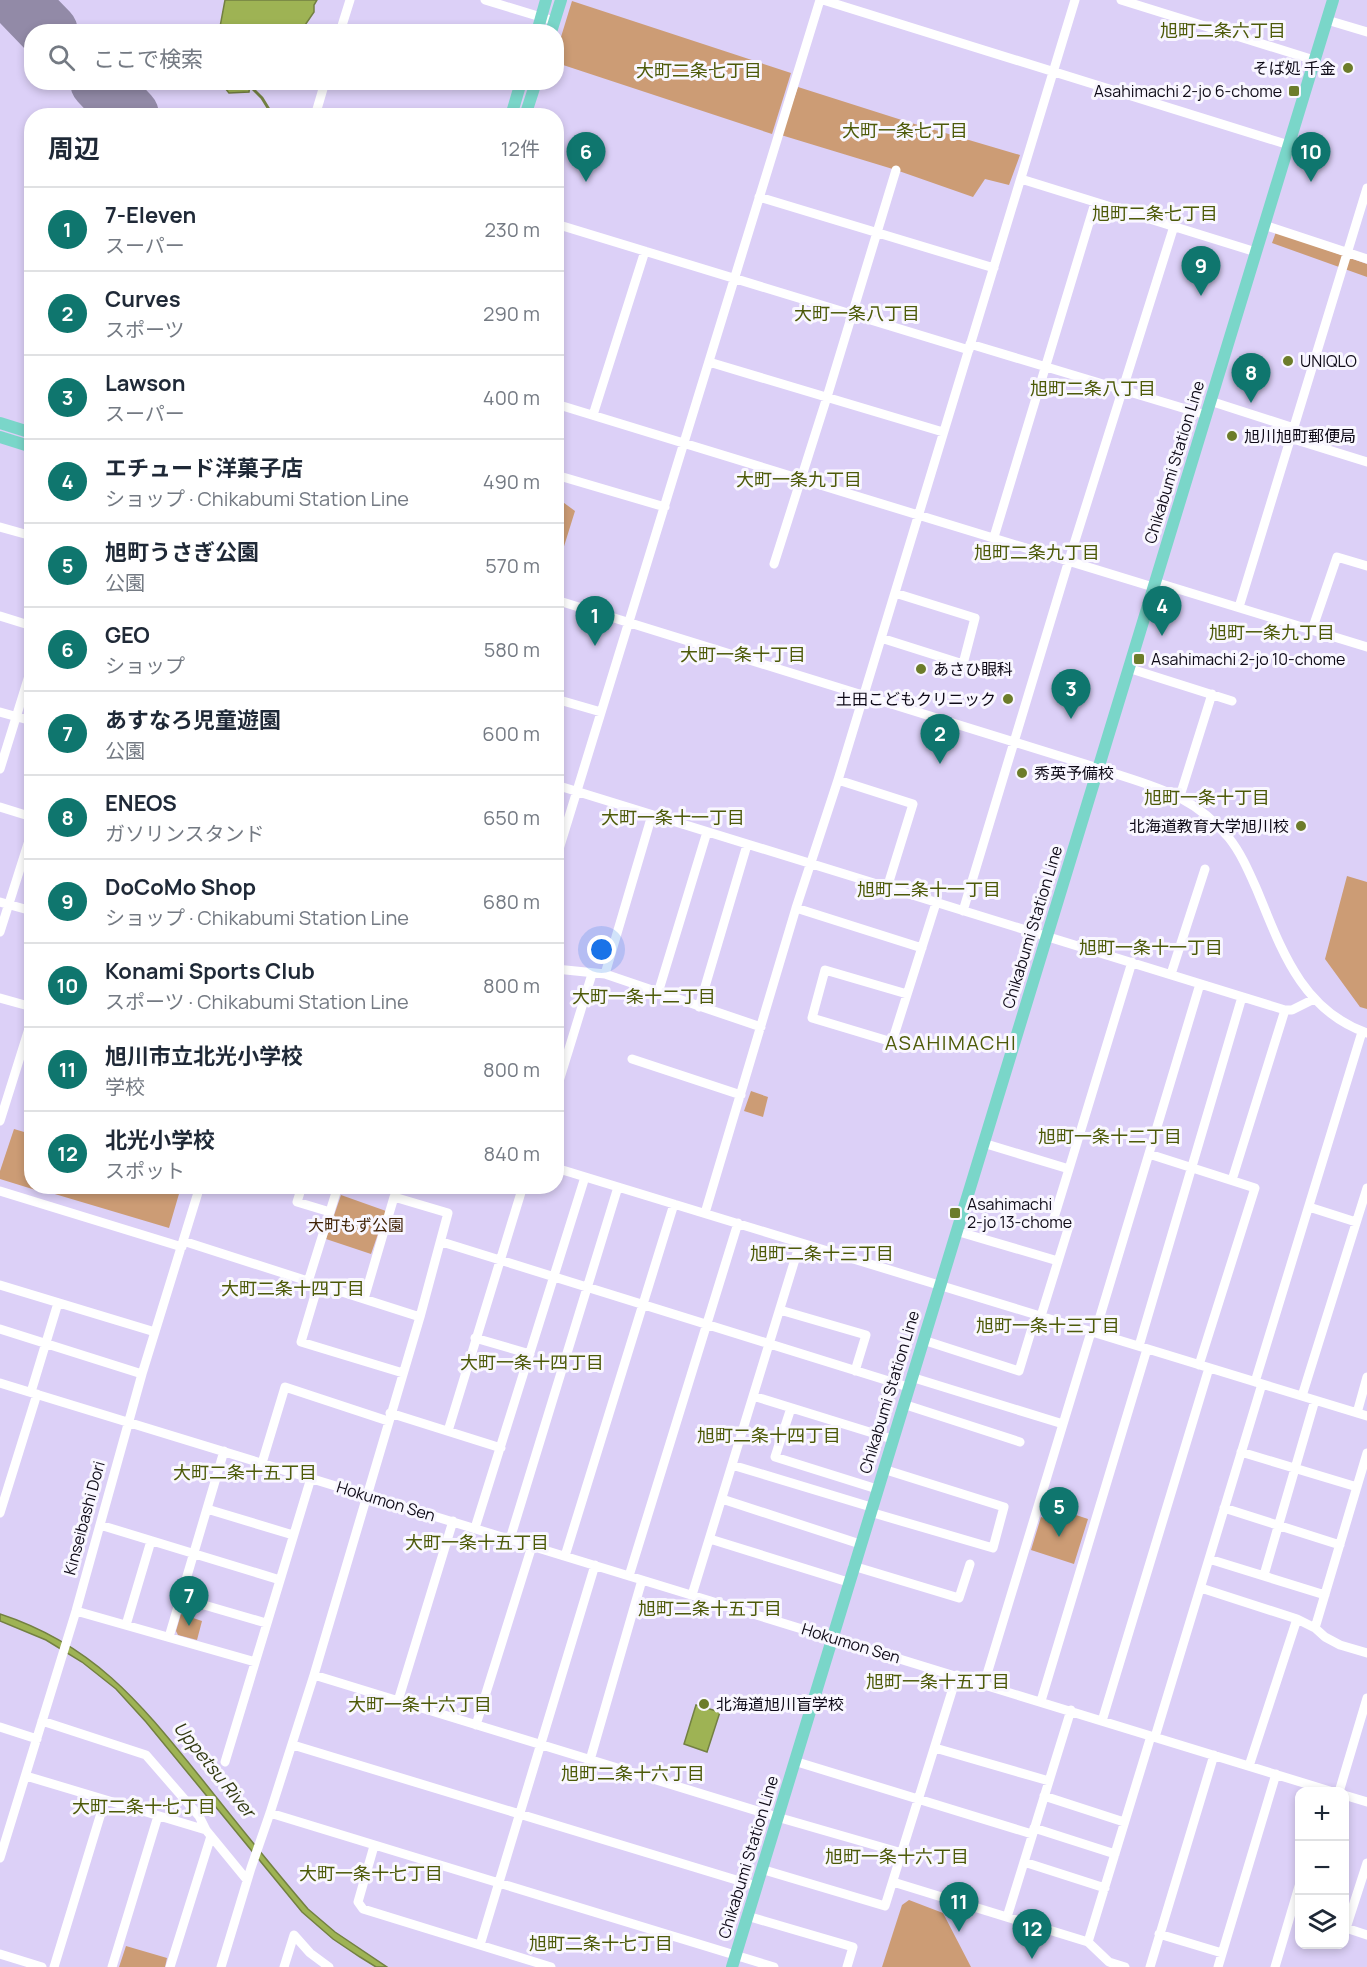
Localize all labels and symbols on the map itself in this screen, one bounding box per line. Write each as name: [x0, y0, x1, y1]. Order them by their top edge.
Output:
district label: 旭町二条六丁目: [1160, 18, 1286, 42]
place label: そば処 千金: [1253, 57, 1336, 79]
district label: 大町二条七丁目: [636, 58, 762, 82]
marker: そば処 千金: [1341, 61, 1355, 75]
place label: Asahimachi 2-jo 6-chome: [1094, 80, 1282, 102]
marker: Asahimachi 2-jo 6-chome: [1287, 84, 1301, 98]
district label: 大町一条七丁目: [842, 118, 968, 142]
pin: 6: [566, 132, 606, 182]
pin: 10: [1292, 132, 1330, 182]
district label: 旭町二条七丁目: [1092, 201, 1218, 225]
pin: 9: [1182, 246, 1220, 296]
district label: 大町一条八丁目: [794, 301, 920, 325]
place label: UNIQLO: [1300, 350, 1357, 372]
pin: 8: [1232, 354, 1270, 403]
marker: UNIQLO: [1281, 354, 1295, 368]
district label: 旭町二条八丁目: [1030, 376, 1156, 400]
street label: Chikabumi Station Line: [1139, 378, 1209, 546]
place label: 旭川旭町郵便局: [1244, 425, 1356, 447]
marker: 旭川旭町郵便局: [1225, 429, 1239, 443]
district label: 大町一条九丁目: [736, 467, 862, 491]
district label: 旭町二条九丁目: [974, 540, 1100, 564]
pin: 4: [1142, 586, 1182, 636]
pin: 1: [576, 596, 614, 646]
district label: 旭町一条九丁目: [1209, 620, 1335, 644]
district label: 大町一条十丁目: [680, 642, 806, 666]
place label: Asahimachi 2-jo 10-chome: [1151, 648, 1345, 670]
marker: Asahimachi 2-jo 10-chome: [1132, 652, 1146, 666]
place label: あさひ眼科: [933, 658, 1013, 680]
marker: あさひ眼科: [914, 662, 928, 676]
pin: 3: [1052, 670, 1090, 719]
place label: 土田こどもクリニック: [836, 688, 996, 710]
marker: 土田こどもクリニック: [1001, 692, 1015, 706]
pin: 2: [920, 714, 960, 764]
place label: 秀英予備校: [1034, 762, 1114, 784]
marker: 秀英予備校: [1015, 766, 1029, 780]
district label: 旭町一条十丁目: [1144, 785, 1270, 809]
district label: 大町一条十一丁目: [601, 805, 745, 829]
place label: 北海道教育大学旭川校: [1129, 815, 1289, 837]
marker: 北海道教育大学旭川校: [1294, 819, 1308, 833]
street label: Chikabumi Station Line: [997, 843, 1067, 1011]
district label: 旭町二条十一丁目: [857, 877, 1001, 901]
your location: [587, 935, 616, 964]
district label: 旭町一条十一丁目: [1079, 935, 1223, 959]
district label: 大町一条十二丁目: [572, 984, 716, 1008]
district label: ASAHIMACHI: [885, 1029, 1017, 1056]
district label: 旭町一条十二丁目: [1038, 1124, 1182, 1148]
place label: Asahimachi 2-jo 13-chome: [967, 1193, 1072, 1233]
marker: Asahimachi 2-jo 13-chome: [948, 1206, 962, 1220]
park label: 大町もず公園: [308, 1214, 404, 1236]
district label: 旭町二条十三丁目: [750, 1241, 894, 1265]
district label: 大町二条十四丁目: [221, 1276, 365, 1300]
street label: Chikabumi Station Line: [854, 1308, 924, 1476]
district label: 旭町一条十三丁目: [976, 1313, 1120, 1337]
district label: 大町一条十四丁目: [460, 1350, 604, 1374]
district label: 旭町二条十四丁目: [697, 1423, 841, 1447]
street label: Kinseibashi Dori: [58, 1459, 110, 1577]
district label: 大町二条十五丁目: [173, 1460, 317, 1484]
street label: Hokumon Sen: [334, 1476, 438, 1526]
pin: 5: [1040, 1488, 1078, 1537]
district label: 大町一条十五丁目: [405, 1530, 549, 1554]
pin: 7: [170, 1576, 208, 1626]
district label: 旭町二条十五丁目: [638, 1596, 782, 1620]
street label: Hokumon Sen: [799, 1618, 903, 1668]
district label: 旭町一条十五丁目: [866, 1669, 1010, 1693]
district label: 大町一条十六丁目: [348, 1692, 492, 1716]
place label: 北海道旭川盲学校: [716, 1693, 844, 1715]
marker: 北海道旭川盲学校: [697, 1697, 711, 1711]
water label: Uppetsu River: [169, 1716, 263, 1824]
district label: 旭町二条十六丁目: [561, 1761, 705, 1785]
street label: Chikabumi Station Line: [713, 1773, 783, 1941]
district label: 大町二条十七丁目: [72, 1794, 216, 1818]
district label: 旭町一条十六丁目: [825, 1844, 969, 1868]
district label: 大町一条十七丁目: [299, 1861, 443, 1885]
pin: 11: [940, 1882, 978, 1932]
pin: 12: [1012, 1910, 1052, 1959]
district label: 旭町二条十七丁目: [529, 1931, 673, 1955]

